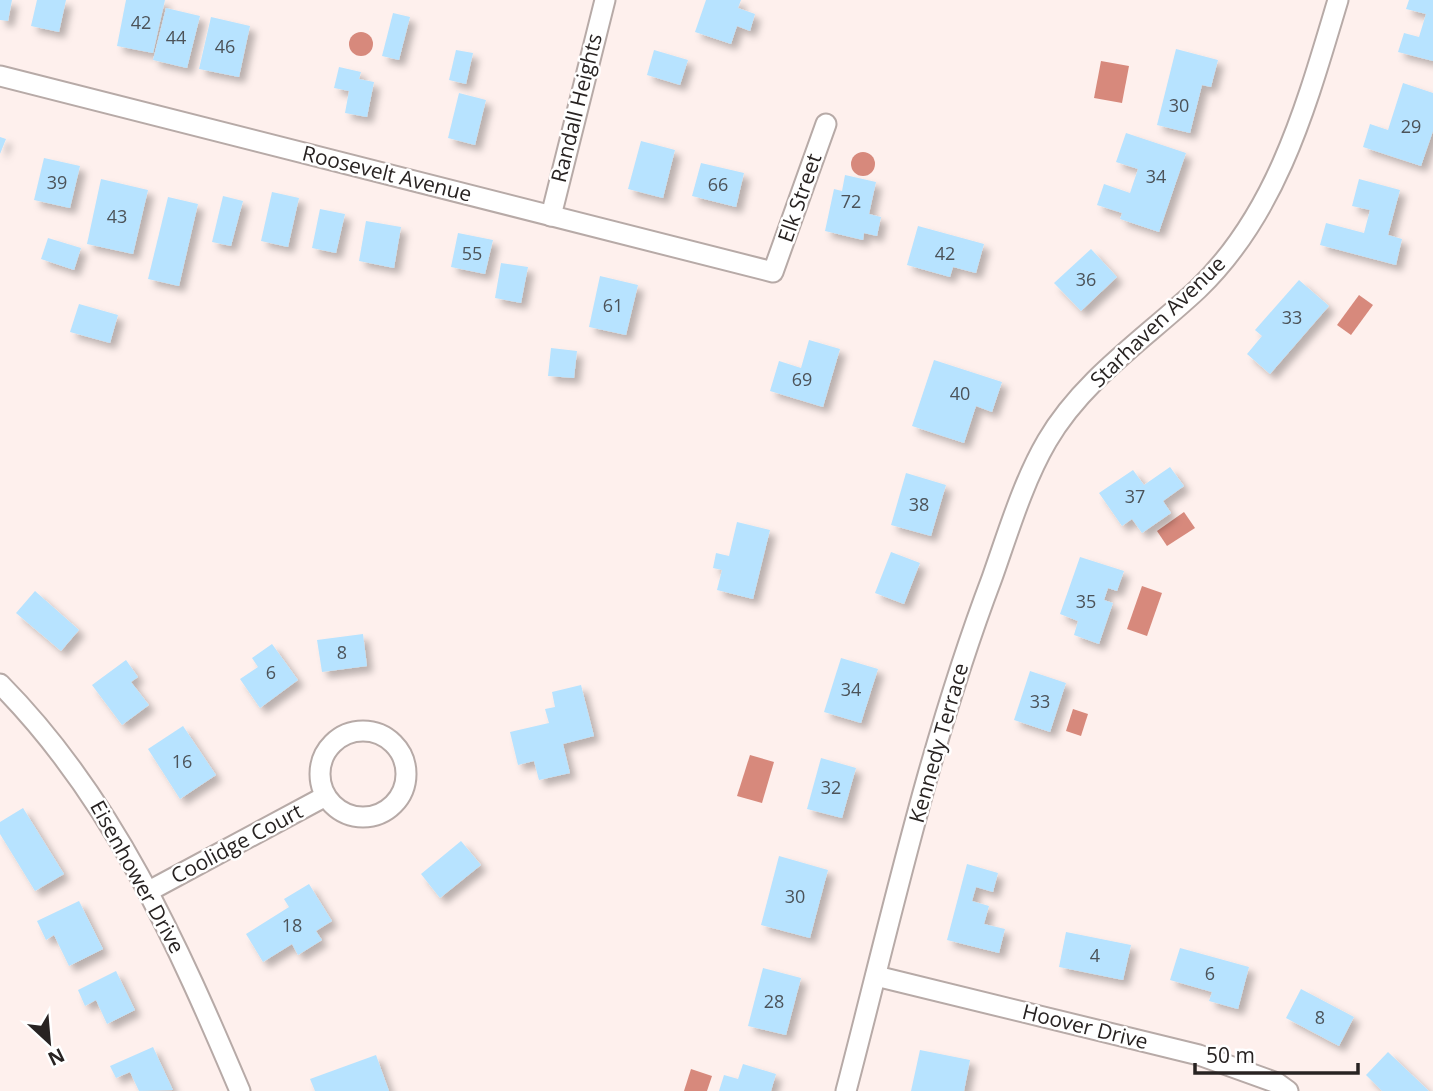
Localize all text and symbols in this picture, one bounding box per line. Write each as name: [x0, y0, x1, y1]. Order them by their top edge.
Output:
house number: 42: [131, 10, 151, 34]
house number: 44: [166, 25, 186, 49]
street label: Randall Heights: [544, 30, 608, 185]
house number: 46: [215, 34, 235, 58]
house number: 30: [1169, 93, 1189, 117]
house number: 29: [1401, 114, 1421, 138]
street label: Roosevelt Avenue: [300, 138, 475, 208]
street label: Elk Street: [771, 150, 827, 246]
house number: 34: [1146, 164, 1166, 188]
house number: 39: [47, 170, 67, 194]
house number: 66: [708, 172, 728, 196]
house number: 72: [841, 189, 861, 213]
house number: 43: [107, 204, 127, 228]
house number: 55: [462, 241, 482, 265]
house number: 42: [935, 241, 955, 265]
street label: Starhaven Avenue: [1084, 250, 1231, 393]
house number: 36: [1076, 267, 1096, 291]
house number: 61: [603, 293, 623, 317]
house number: 33: [1282, 305, 1302, 329]
house number: 69: [792, 367, 812, 391]
house number: 40: [950, 381, 970, 405]
house number: 37: [1125, 484, 1145, 508]
house number: 38: [909, 492, 929, 516]
house number: 35: [1076, 589, 1096, 613]
house number: 8: [337, 640, 347, 664]
house number: 6: [266, 660, 276, 684]
street label: Kennedy Terrace: [902, 660, 974, 826]
house number: 34: [841, 677, 861, 701]
house number: 33: [1030, 689, 1050, 713]
house number: 16: [172, 749, 192, 773]
house number: 32: [821, 775, 841, 799]
street label: Eisenhower Drive: [84, 795, 191, 958]
street label: Coolidge Court: [166, 797, 307, 890]
house number: 30: [785, 884, 805, 908]
house number: 18: [282, 913, 302, 937]
house number: 4: [1090, 943, 1100, 967]
house number: 6: [1205, 961, 1215, 985]
house number: 28: [764, 989, 784, 1013]
street label: Hoover Drive: [1020, 997, 1151, 1055]
house number: 8: [1315, 1005, 1325, 1029]
north arrow: [14, 1007, 84, 1077]
scale bar: [1195, 1032, 1358, 1076]
text: 50 m: [1206, 1041, 1255, 1069]
text: N: [44, 1042, 69, 1072]

